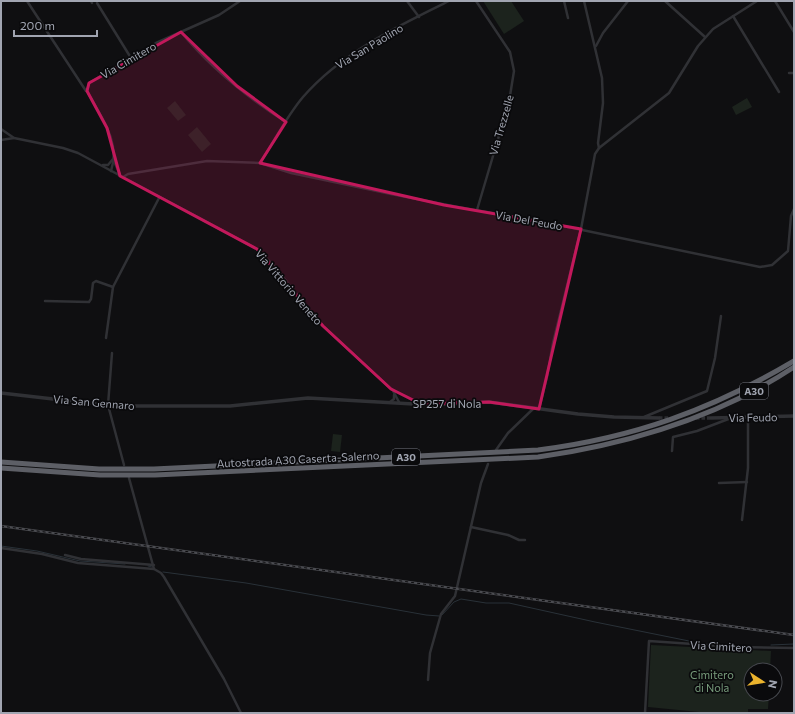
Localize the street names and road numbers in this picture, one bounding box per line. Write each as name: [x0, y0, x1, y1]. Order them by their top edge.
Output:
street label: Via San Paolino: [333, 20, 406, 71]
street label: Via Cimitero: [98, 39, 158, 81]
street label: Via Trezzelle: [486, 93, 516, 157]
street label: Via Del Feudo: [494, 208, 564, 232]
street label: Via Vittorio Veneto: [253, 247, 326, 328]
road number: A30: [740, 383, 768, 399]
street label: Via San Gennaro: [53, 392, 136, 412]
street label: SP257 di Nola: [413, 397, 481, 410]
street label: Via Feudo: [728, 410, 778, 424]
street label: Autostrada A30 Caserta-Salerno: [216, 448, 380, 470]
road number: A30: [392, 449, 420, 465]
street label: Via Cimitero: [690, 638, 753, 654]

